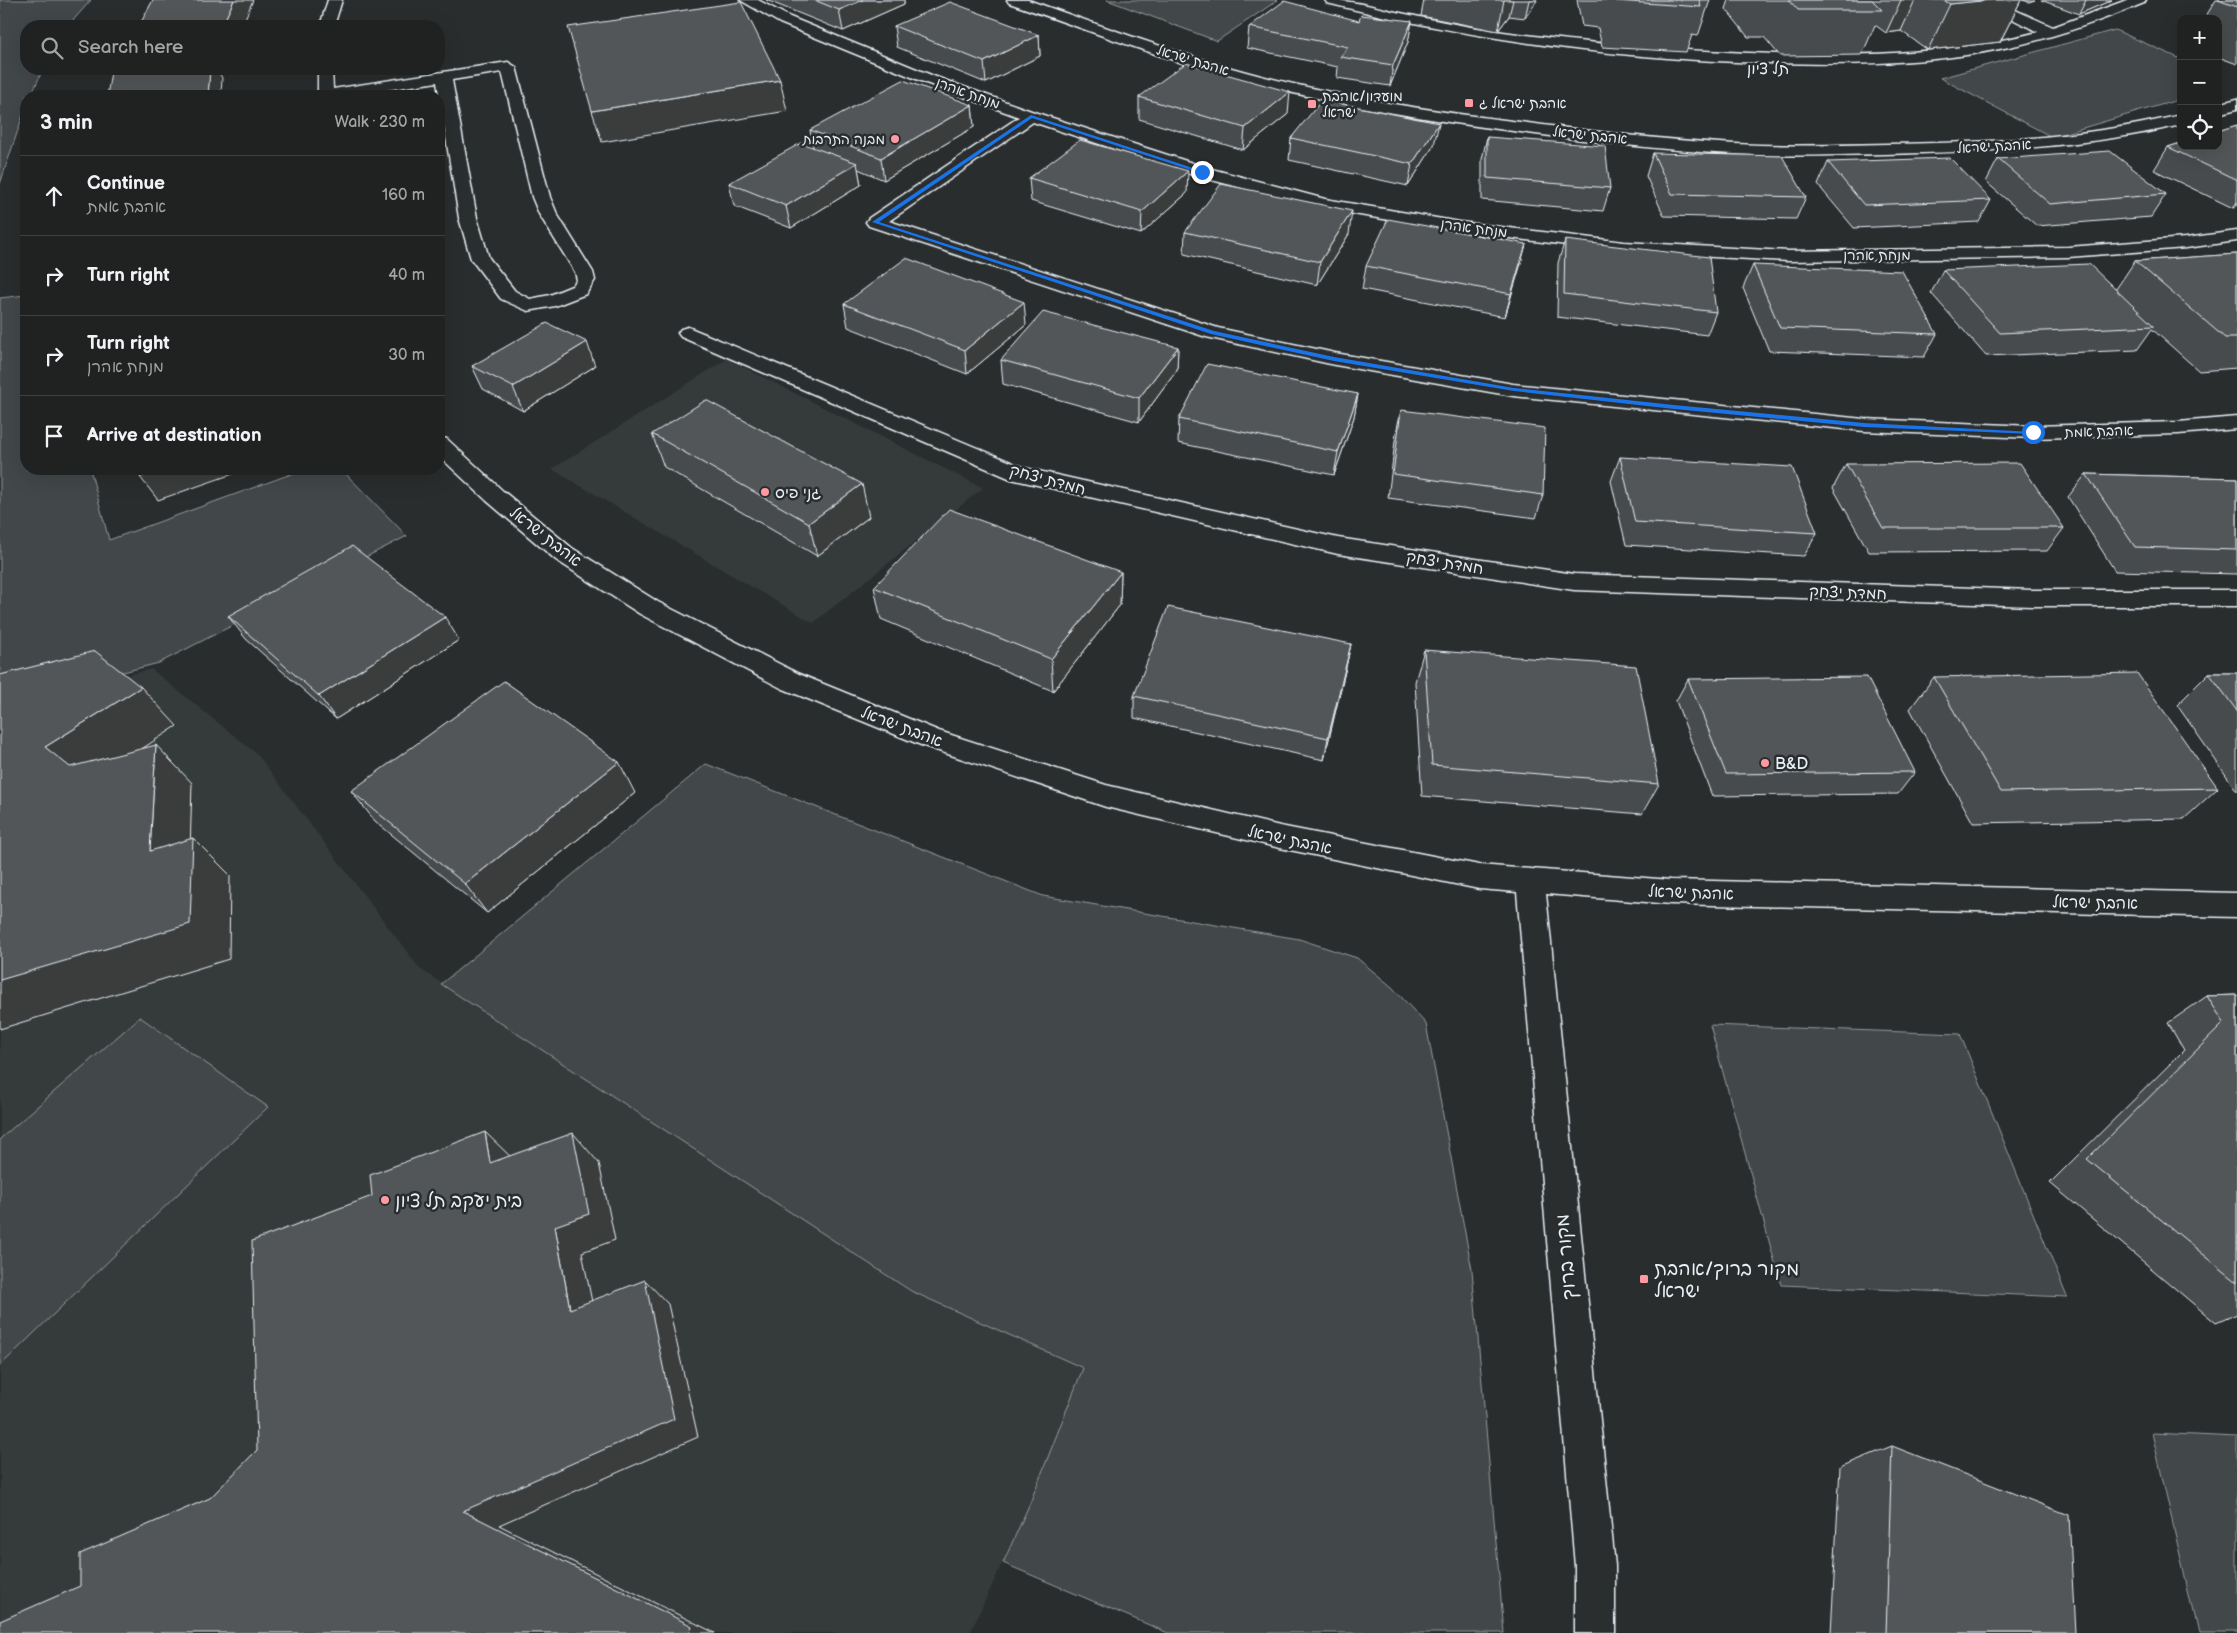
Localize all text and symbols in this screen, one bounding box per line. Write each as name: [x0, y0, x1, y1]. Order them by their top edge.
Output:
map controls: [2177, 15, 2222, 150]
button: +: [2177, 15, 2222, 60]
search box: [20, 20, 445, 75]
icon: search: [38, 34, 66, 62]
text: Search here: [78, 36, 183, 59]
street label: אהבת ישראל: [1154, 41, 1231, 80]
district label: תל ציון: [1747, 60, 1789, 79]
button: −: [2177, 60, 2222, 105]
street label: מנחת אהרן: [933, 74, 1002, 113]
place label: מועדון/אהבת ישראל: [1322, 88, 1403, 121]
place label: אהבת ישראל ג: [1479, 95, 1567, 112]
marker: אהבת ישראל ג: [1463, 97, 1475, 109]
marker: מועדון/אהבת ישראל: [1306, 98, 1318, 110]
button: locate: [2177, 105, 2222, 150]
text: 3 min: [40, 110, 93, 135]
text: Walk · 230 m: [335, 113, 425, 132]
street label: אהבת ישראל: [1552, 123, 1628, 148]
place label: מבנה התרבות: [801, 131, 885, 148]
marker: מבנה התרבות: [889, 133, 901, 145]
street label: אהבת ישראל: [1956, 136, 2032, 157]
route end: [1191, 161, 1214, 184]
text: Continue: [87, 172, 165, 195]
icon: ahead: [40, 182, 68, 210]
text: 160 m: [382, 186, 425, 205]
text: אהבת אמת: [87, 198, 166, 217]
street label: מנחת אהרן: [1439, 215, 1508, 242]
street label: מנחת אהרן: [1843, 247, 1911, 264]
icon: right: [40, 262, 68, 290]
text: Turn right: [87, 264, 170, 287]
text: 40 m: [388, 266, 425, 285]
text: Turn right: [87, 332, 170, 355]
icon: right: [40, 342, 68, 370]
text: 30 m: [388, 346, 425, 365]
text: מנחת אהרן: [87, 358, 164, 377]
route start: [2022, 421, 2045, 444]
icon: arrive: [40, 422, 68, 450]
street label: אהבת אמת: [2063, 422, 2134, 441]
text: Arrive at destination: [87, 424, 262, 447]
street label: חמדת יצחק: [1008, 461, 1088, 500]
place label: גני פיס: [775, 484, 821, 503]
marker: גני פיס: [759, 486, 771, 498]
street label: אהבת ישראל: [505, 503, 585, 571]
street label: חמדת יצחק: [1405, 548, 1485, 579]
street label: חמדת יצחק: [1809, 583, 1887, 604]
street label: אהבת ישראל: [858, 703, 945, 752]
place label: B&D: [1775, 755, 1808, 774]
marker: B&D: [1759, 757, 1771, 769]
street label: אהבת ישראל: [1246, 822, 1334, 859]
street label: אהבת ישראל: [1648, 883, 1734, 904]
street label: אהבת ישראל: [2052, 893, 2138, 914]
place label: בית יעקב תל ציון: [395, 1190, 522, 1213]
marker: בית יעקב תל ציון: [379, 1194, 391, 1206]
street label: מקור ברוך: [1551, 1213, 1582, 1301]
place label: מקור ברוך/אהבת ישראל: [1654, 1258, 1799, 1303]
marker: מקור ברוך/אהבת ישראל: [1638, 1273, 1650, 1285]

